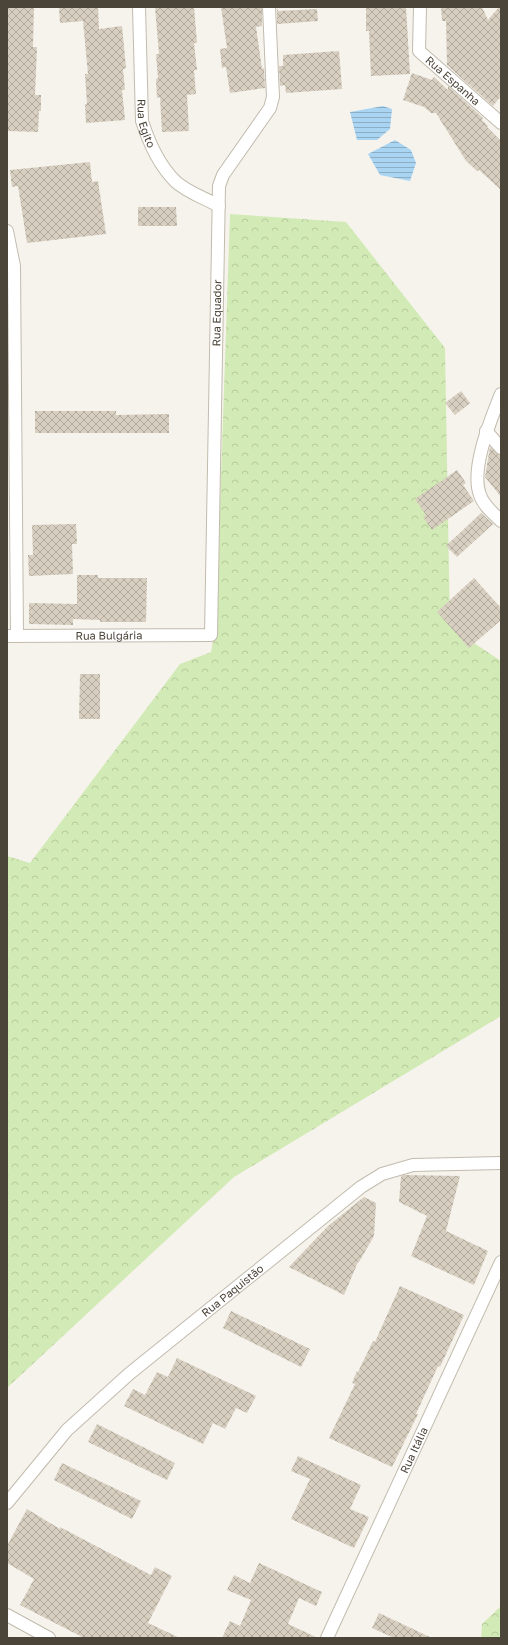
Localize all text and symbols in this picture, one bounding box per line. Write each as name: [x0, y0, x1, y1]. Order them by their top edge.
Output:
street label: Rua Espanha: [423, 53, 483, 108]
street label: Rua Egito: [135, 99, 159, 150]
street label: Rua Equador: [209, 279, 223, 347]
street label: Rua Bulgária: [76, 628, 142, 642]
street label: Rua Paquistão: [199, 1261, 266, 1319]
street label: Rua Itália: [397, 1425, 430, 1475]

